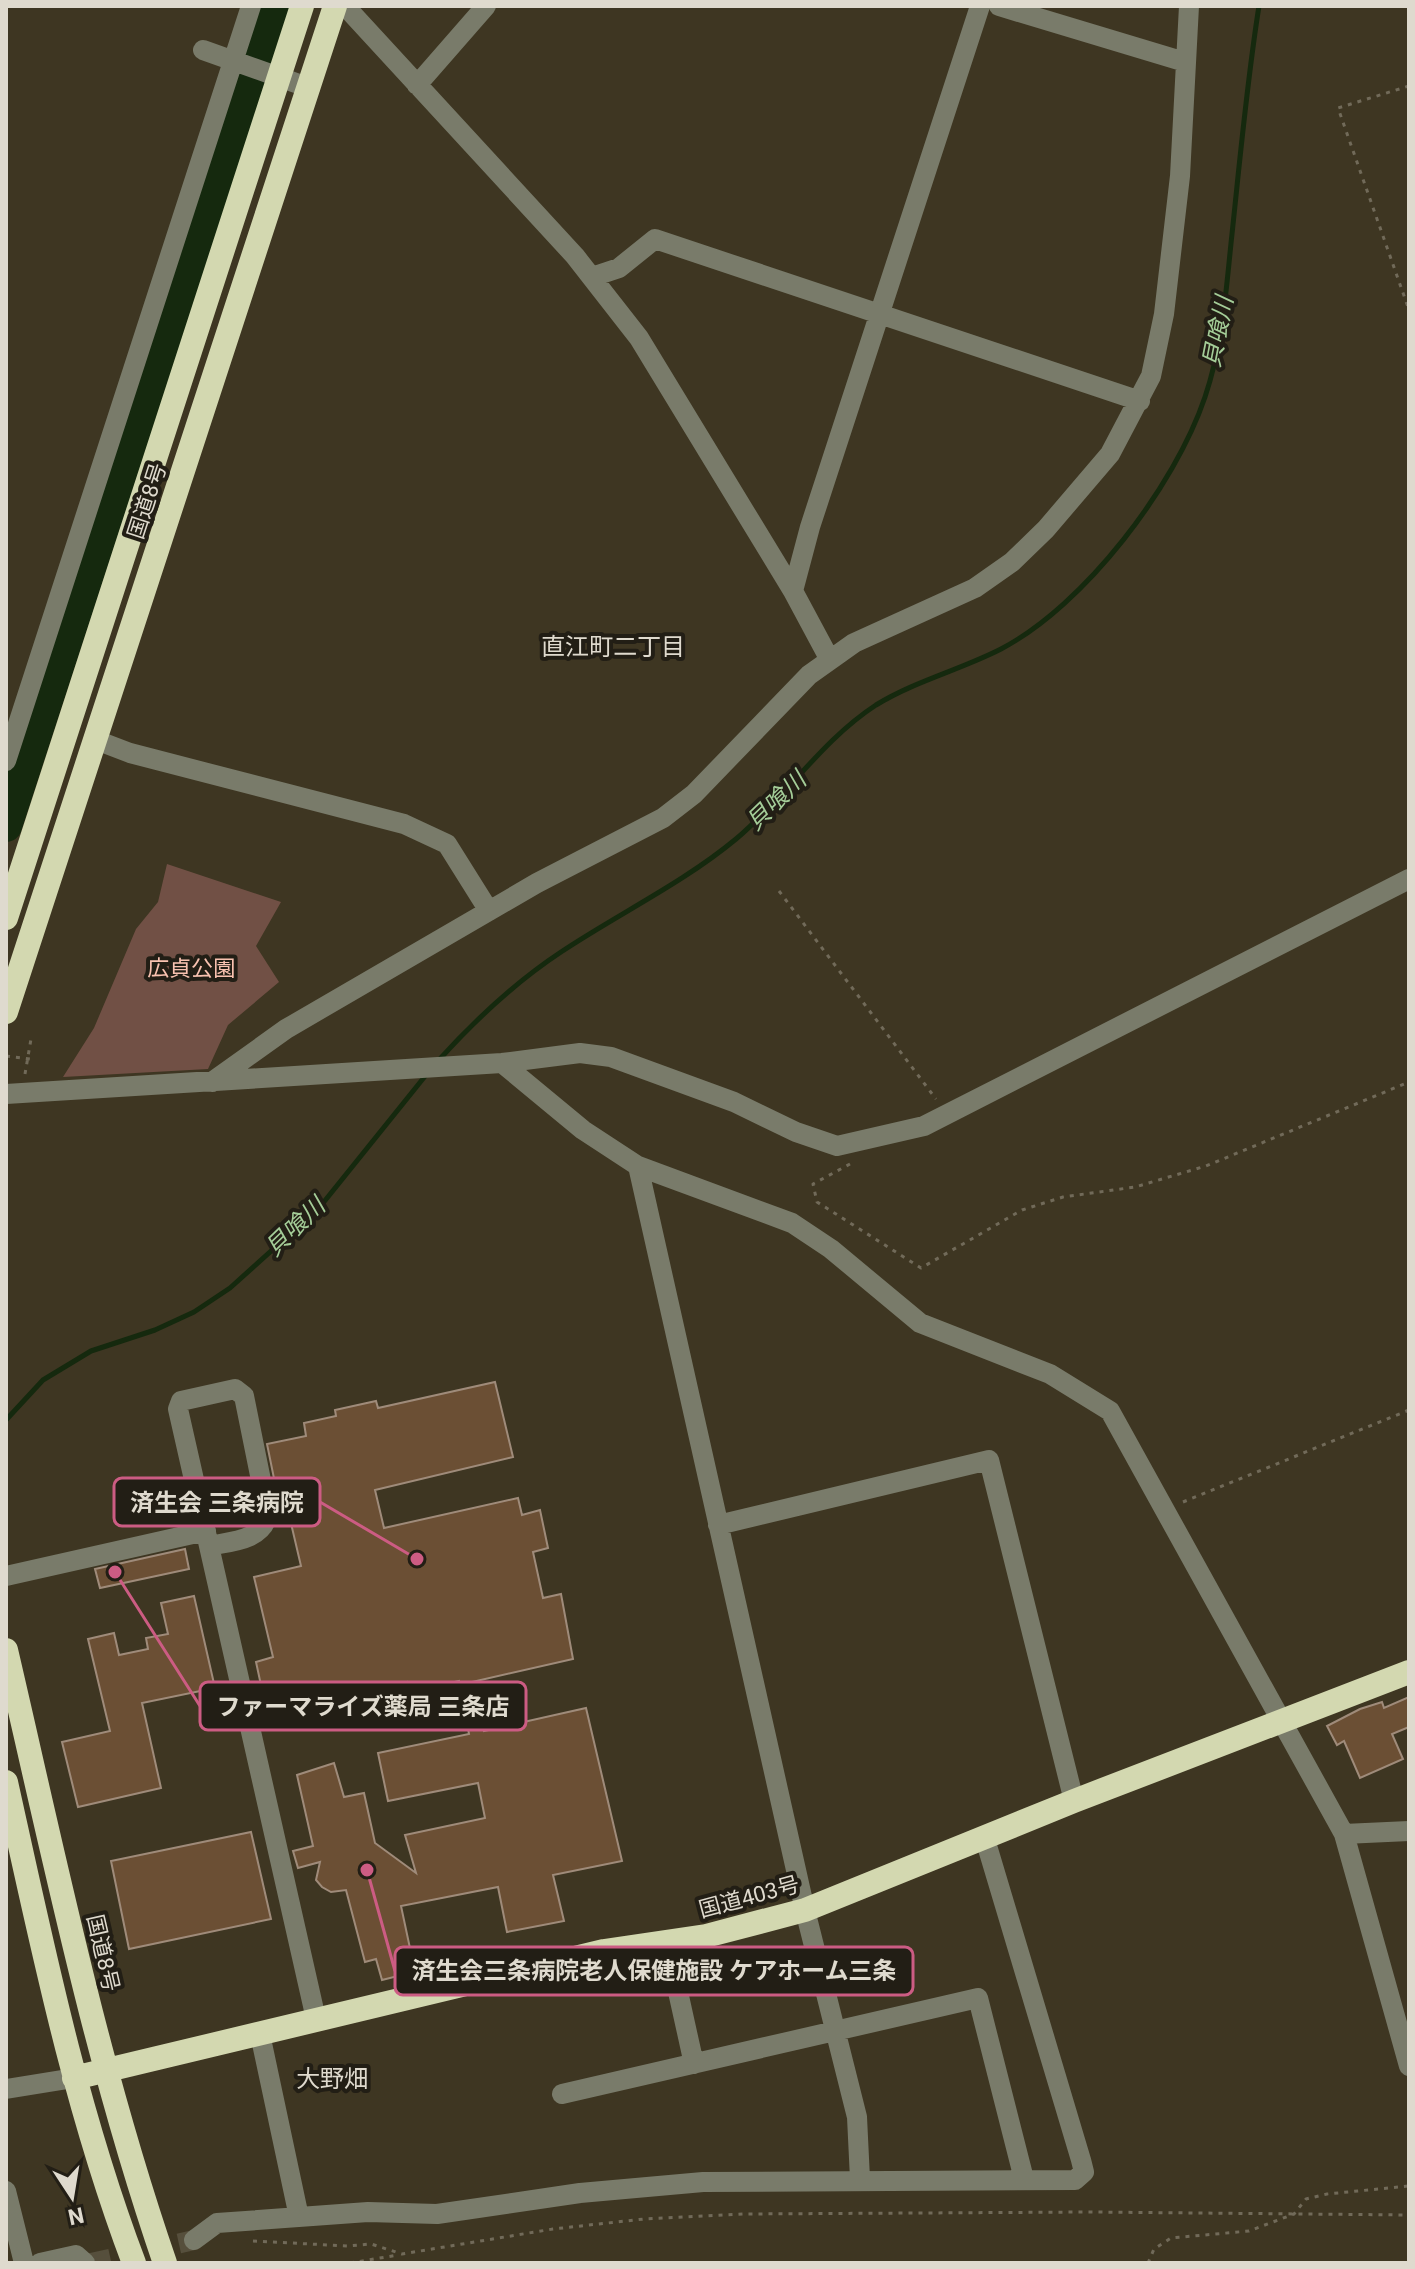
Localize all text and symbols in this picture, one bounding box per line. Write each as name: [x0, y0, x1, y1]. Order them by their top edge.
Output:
water label: 貝喰川: [1197, 291, 1239, 370]
street label: 国道8号: [123, 460, 171, 542]
district label: 直江町二丁目: [541, 633, 685, 661]
water label: 貝喰川: [740, 764, 814, 836]
park label: 広貞公園: [147, 956, 235, 981]
water label: 貝喰川: [259, 1190, 333, 1262]
callout: 済生会 三条病院: [114, 1478, 320, 1526]
text: 済生会 三条病院: [130, 1489, 304, 1517]
callout: ファーマライズ薬局 三条店: [200, 1682, 526, 1730]
text: ファーマライズ薬局 三条店: [216, 1693, 510, 1721]
street label: 国道403号: [696, 1872, 802, 1922]
street label: 国道8号: [82, 1912, 124, 1994]
callout: 済生会三条病院老人保健施設 ケアホーム三条: [395, 1947, 913, 1995]
text: 済生会三条病院老人保健施設 ケアホーム三条: [411, 1957, 897, 1985]
district label: 大野畑: [296, 2065, 368, 2093]
north arrow: [32, 2157, 112, 2237]
text: N: [66, 2202, 86, 2230]

